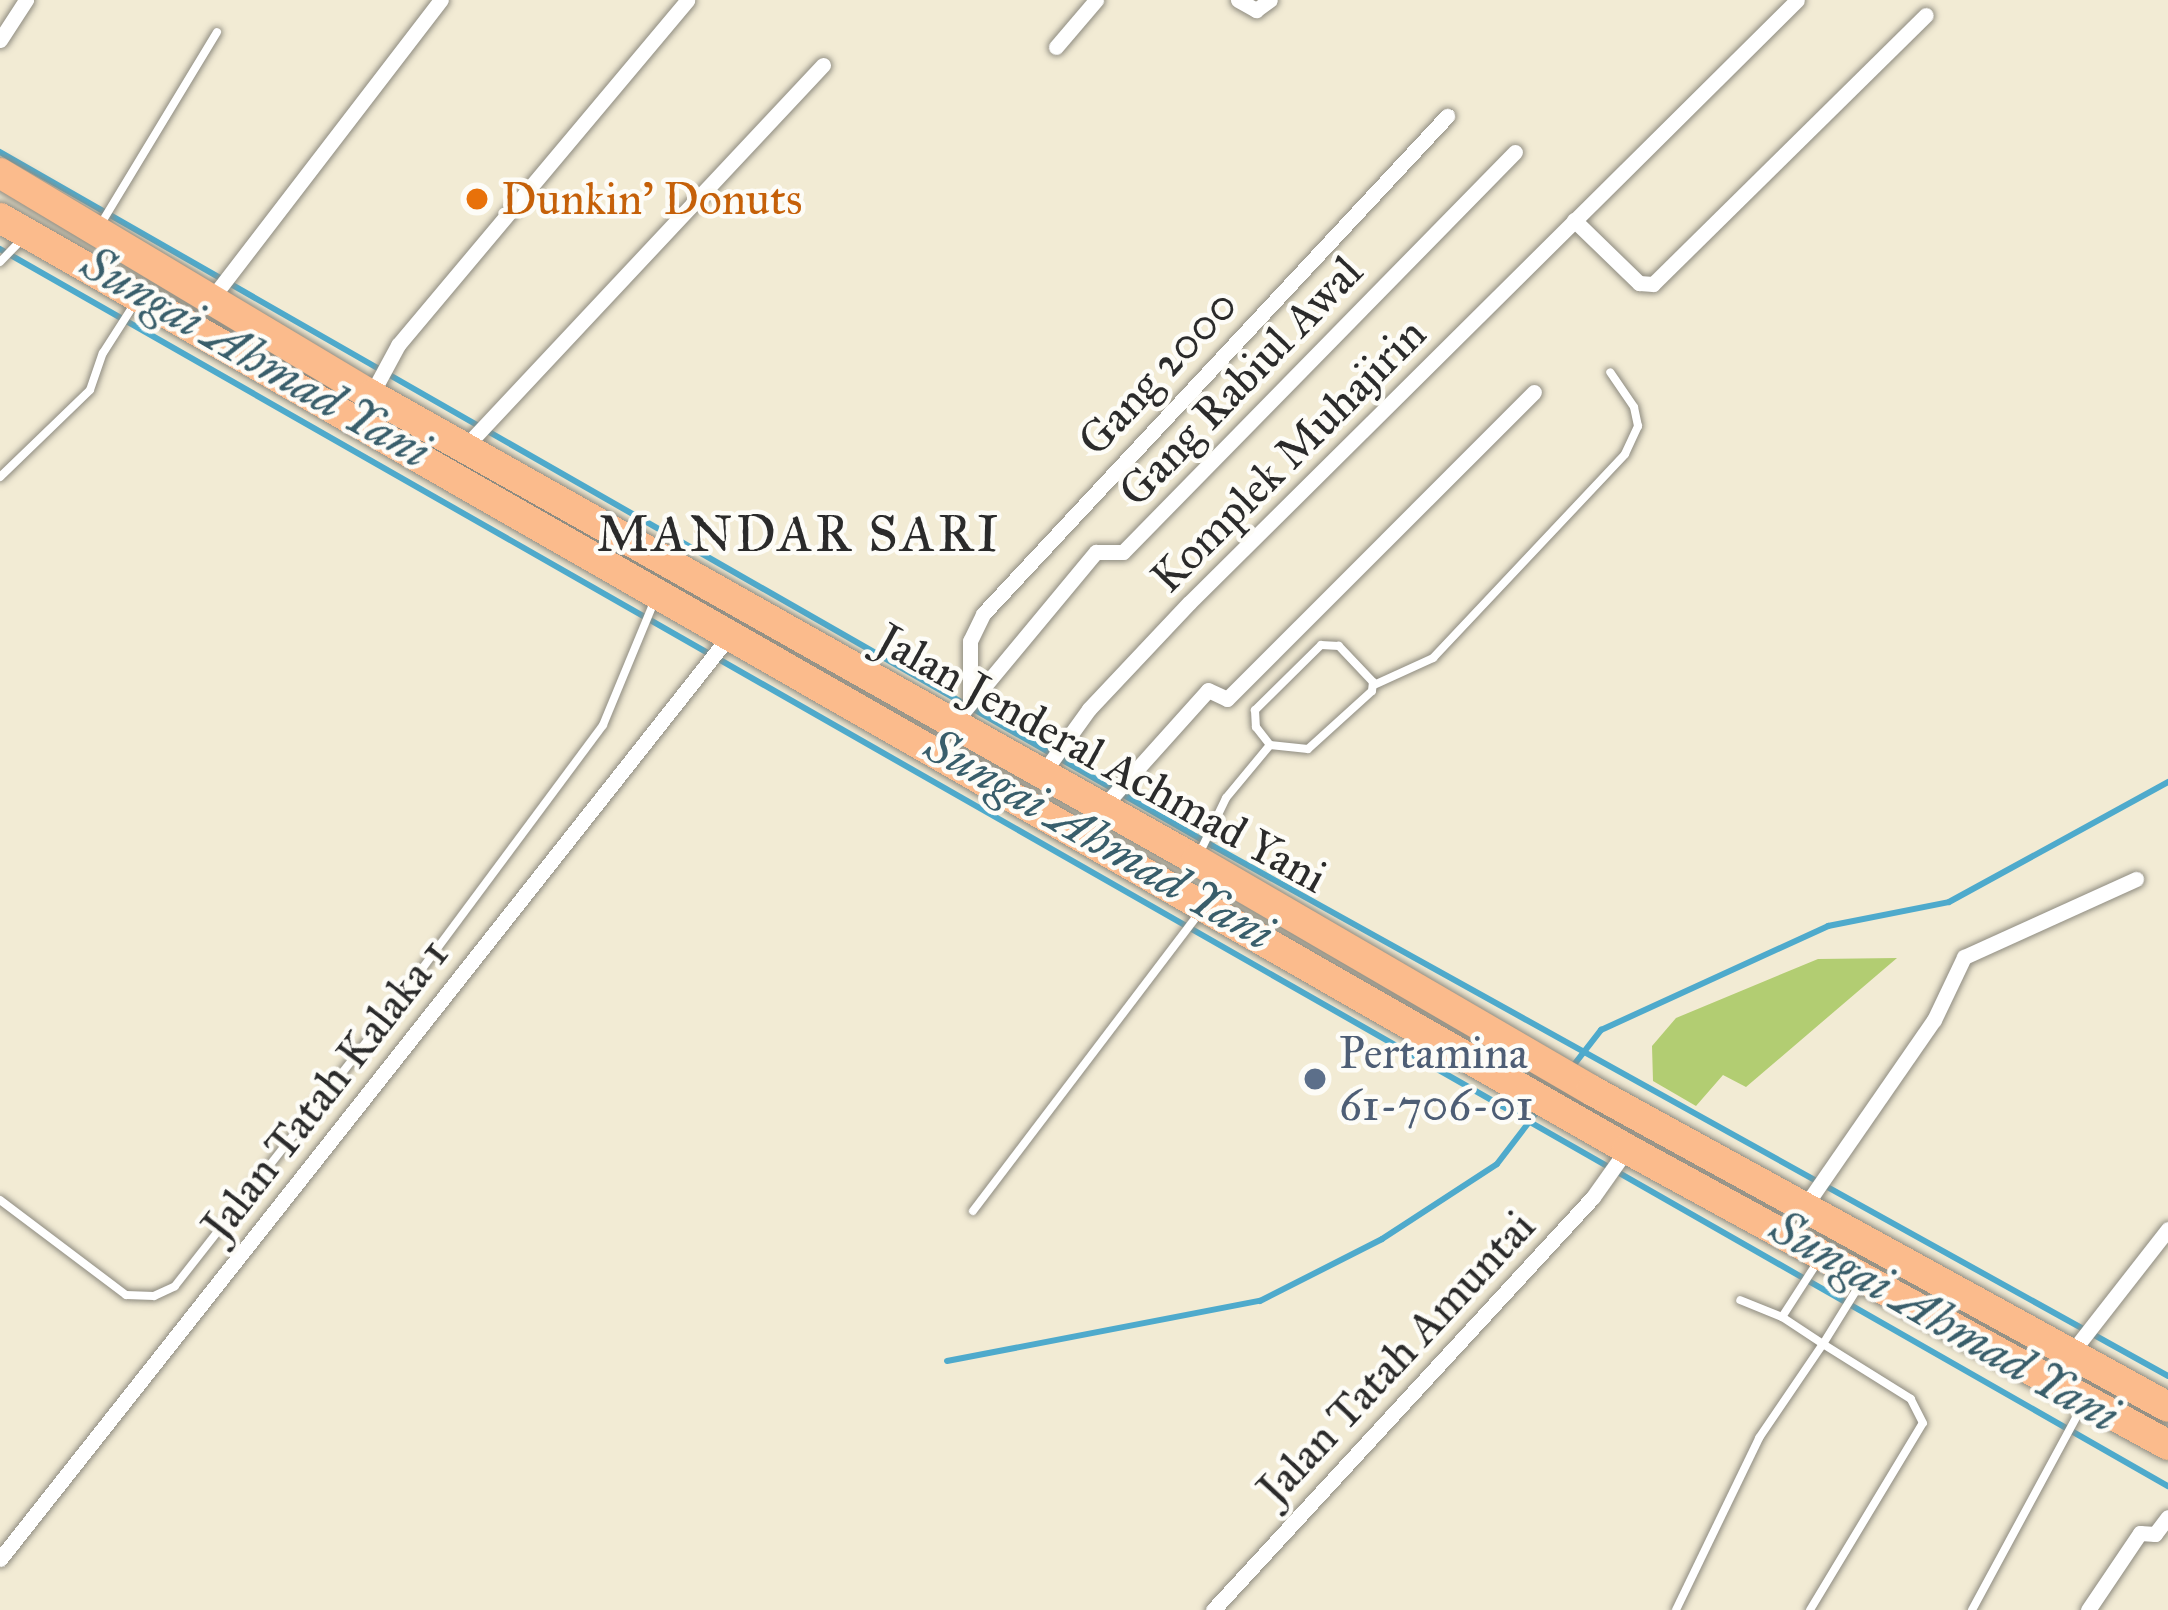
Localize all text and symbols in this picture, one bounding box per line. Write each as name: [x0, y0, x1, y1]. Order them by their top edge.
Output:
place label: Dunkin' Donuts: [501, 172, 802, 226]
marker: Dunkin' Donuts: [464, 186, 490, 212]
water label: Sungai Ahmad Yani: [72, 234, 440, 480]
street label: Gang Rabiul Awal: [1107, 245, 1373, 517]
street label: Gang 2000: [1066, 278, 1248, 466]
street label: Komplek Muhajirin: [1139, 306, 1437, 604]
district label: MANDAR SARI: [596, 503, 1002, 565]
street label: Jalan Jenderal Achmad Yani: [868, 612, 1336, 904]
water label: Sungai Ahmad Yani: [916, 716, 1284, 962]
street label: Jalan Tatah Kalaka 1: [191, 928, 459, 1250]
place label: Pertamina 61-706-01: [1339, 1026, 1533, 1132]
marker: Pertamina 61-706-01: [1302, 1066, 1328, 1092]
water label: Sungai Ahmad Yani: [1761, 1198, 2129, 1444]
street label: Jalan Tatah Amuntai: [1246, 1199, 1546, 1515]

